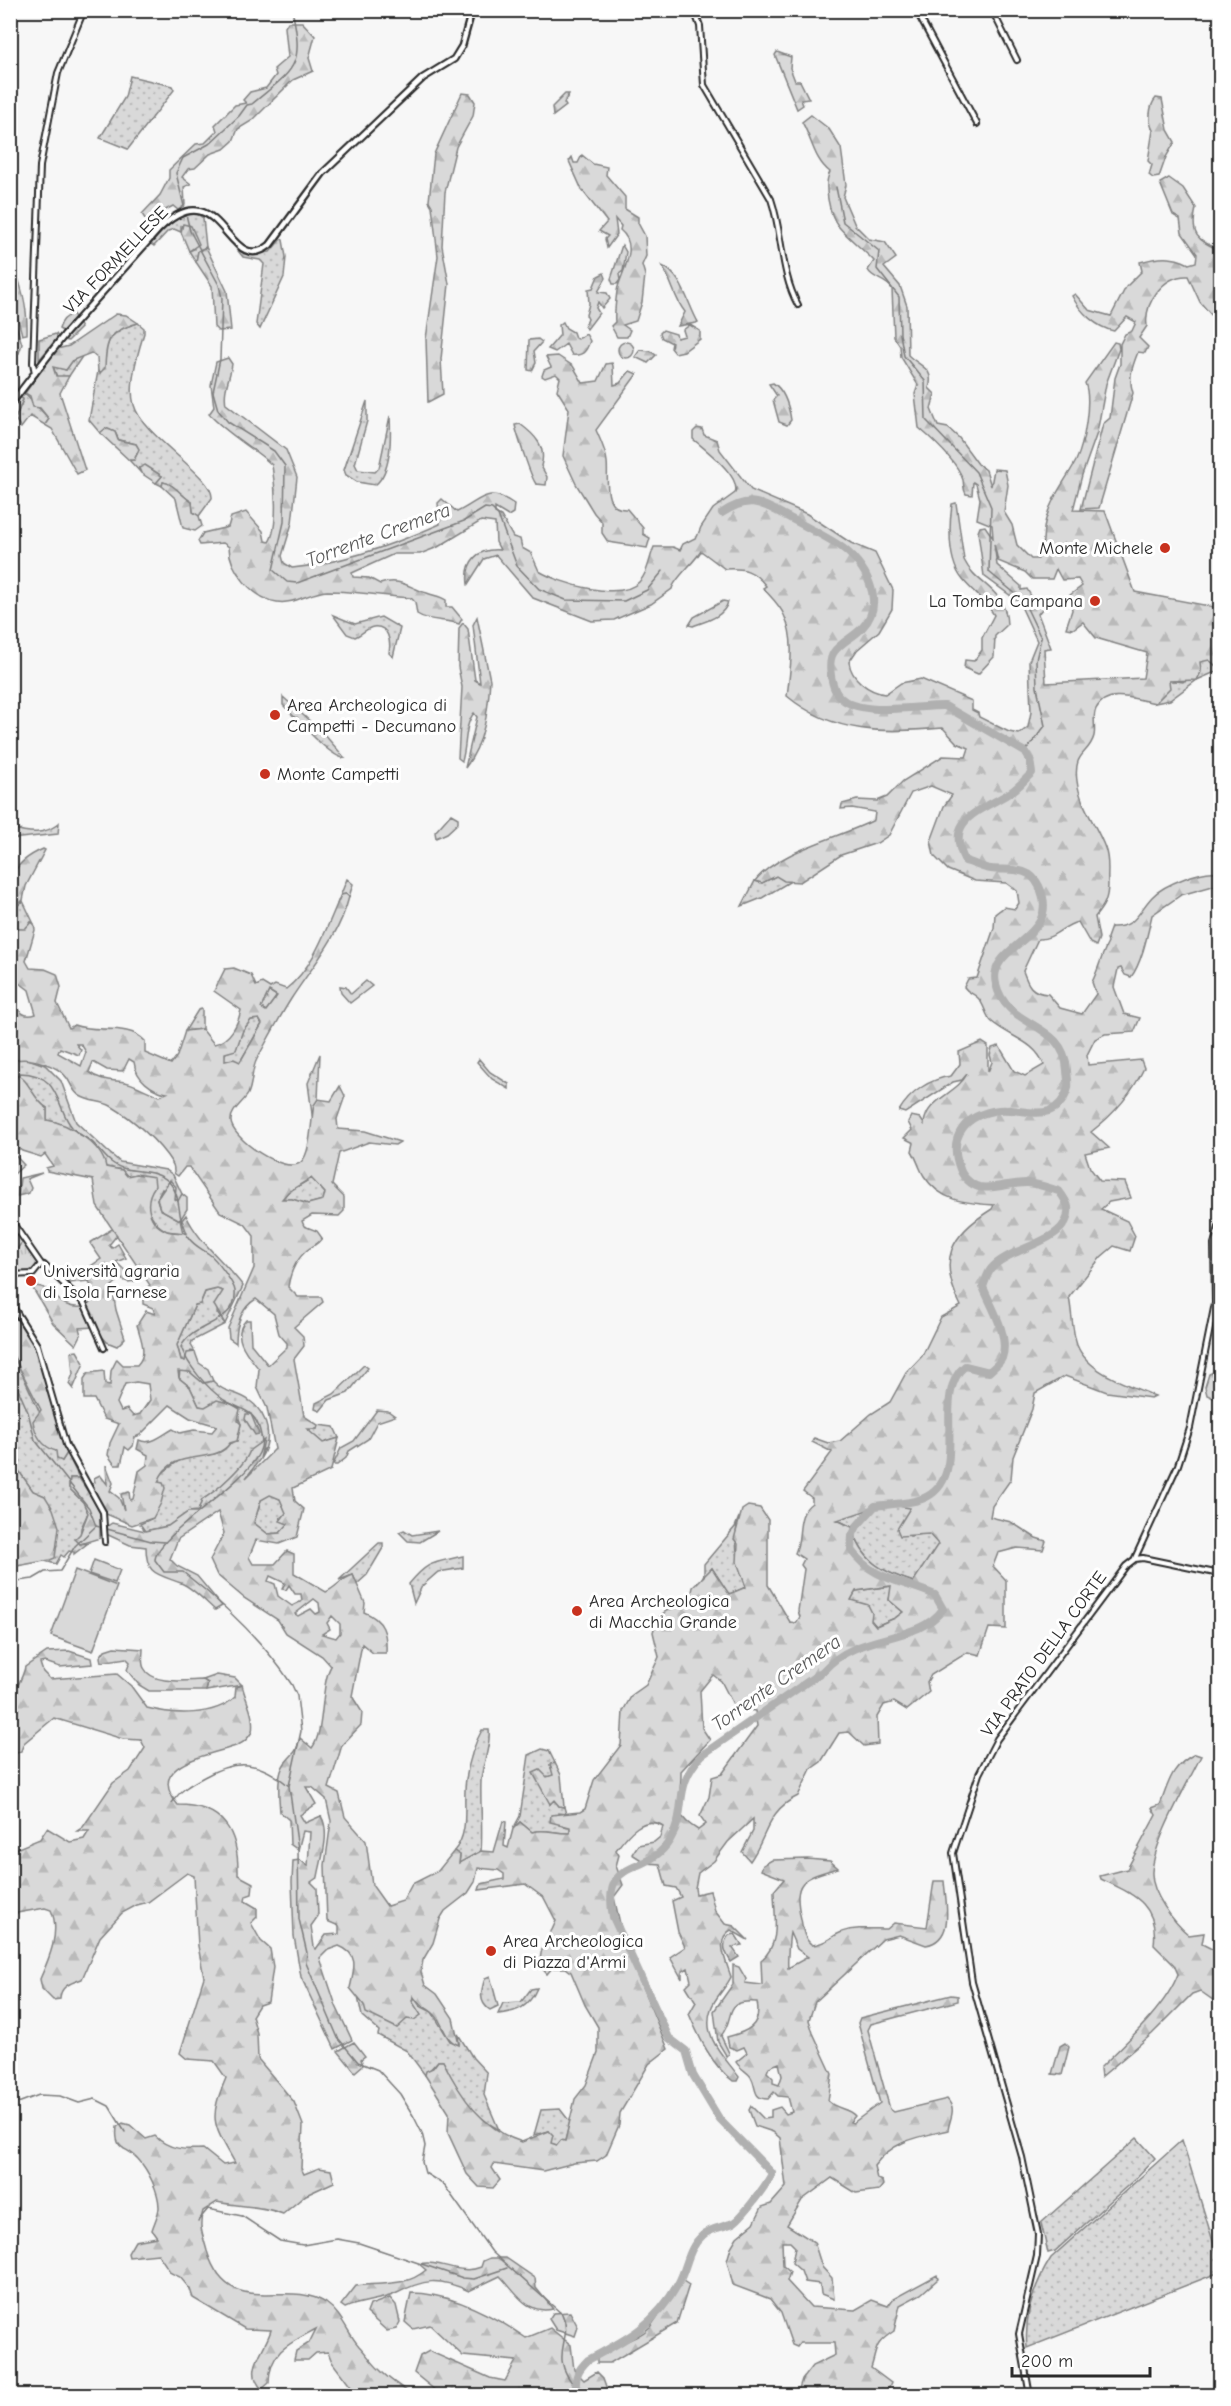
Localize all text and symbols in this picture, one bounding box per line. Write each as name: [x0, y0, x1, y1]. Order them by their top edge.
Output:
street label: VIA FORMELLESE: [59, 202, 173, 318]
water label: Torrente Cremera: [303, 498, 453, 572]
place label: Monte Michele: [1039, 538, 1153, 559]
marker: Monte Michele: [1158, 541, 1172, 555]
place label: La Tomba Campana: [929, 591, 1083, 612]
marker: La Tomba Campana: [1088, 594, 1102, 608]
place label: Area Archeologica di Campetti - Decumano: [287, 695, 456, 737]
marker: Area Archeologica di Campetti - Decumano: [268, 708, 282, 722]
place label: Monte Campetti: [277, 764, 399, 785]
marker: Monte Campetti: [258, 767, 272, 781]
place label: Università agraria di Isola Farnese: [43, 1261, 180, 1303]
marker: Università agraria di Isola Farnese: [24, 1274, 38, 1288]
street label: VIA PRATO DELLA CORTE: [977, 1567, 1111, 1741]
place label: Area Archeologica di Macchia Grande: [589, 1591, 737, 1633]
marker: Area Archeologica di Macchia Grande: [570, 1604, 584, 1618]
water label: Torrente Cremera: [707, 1630, 845, 1736]
place label: Area Archeologica di Piazza d'Armi: [503, 1931, 644, 1973]
marker: Area Archeologica di Piazza d'Armi: [484, 1944, 498, 1958]
scale bar: [1012, 2340, 1150, 2378]
text: 200 m: [1021, 2351, 1073, 2372]

